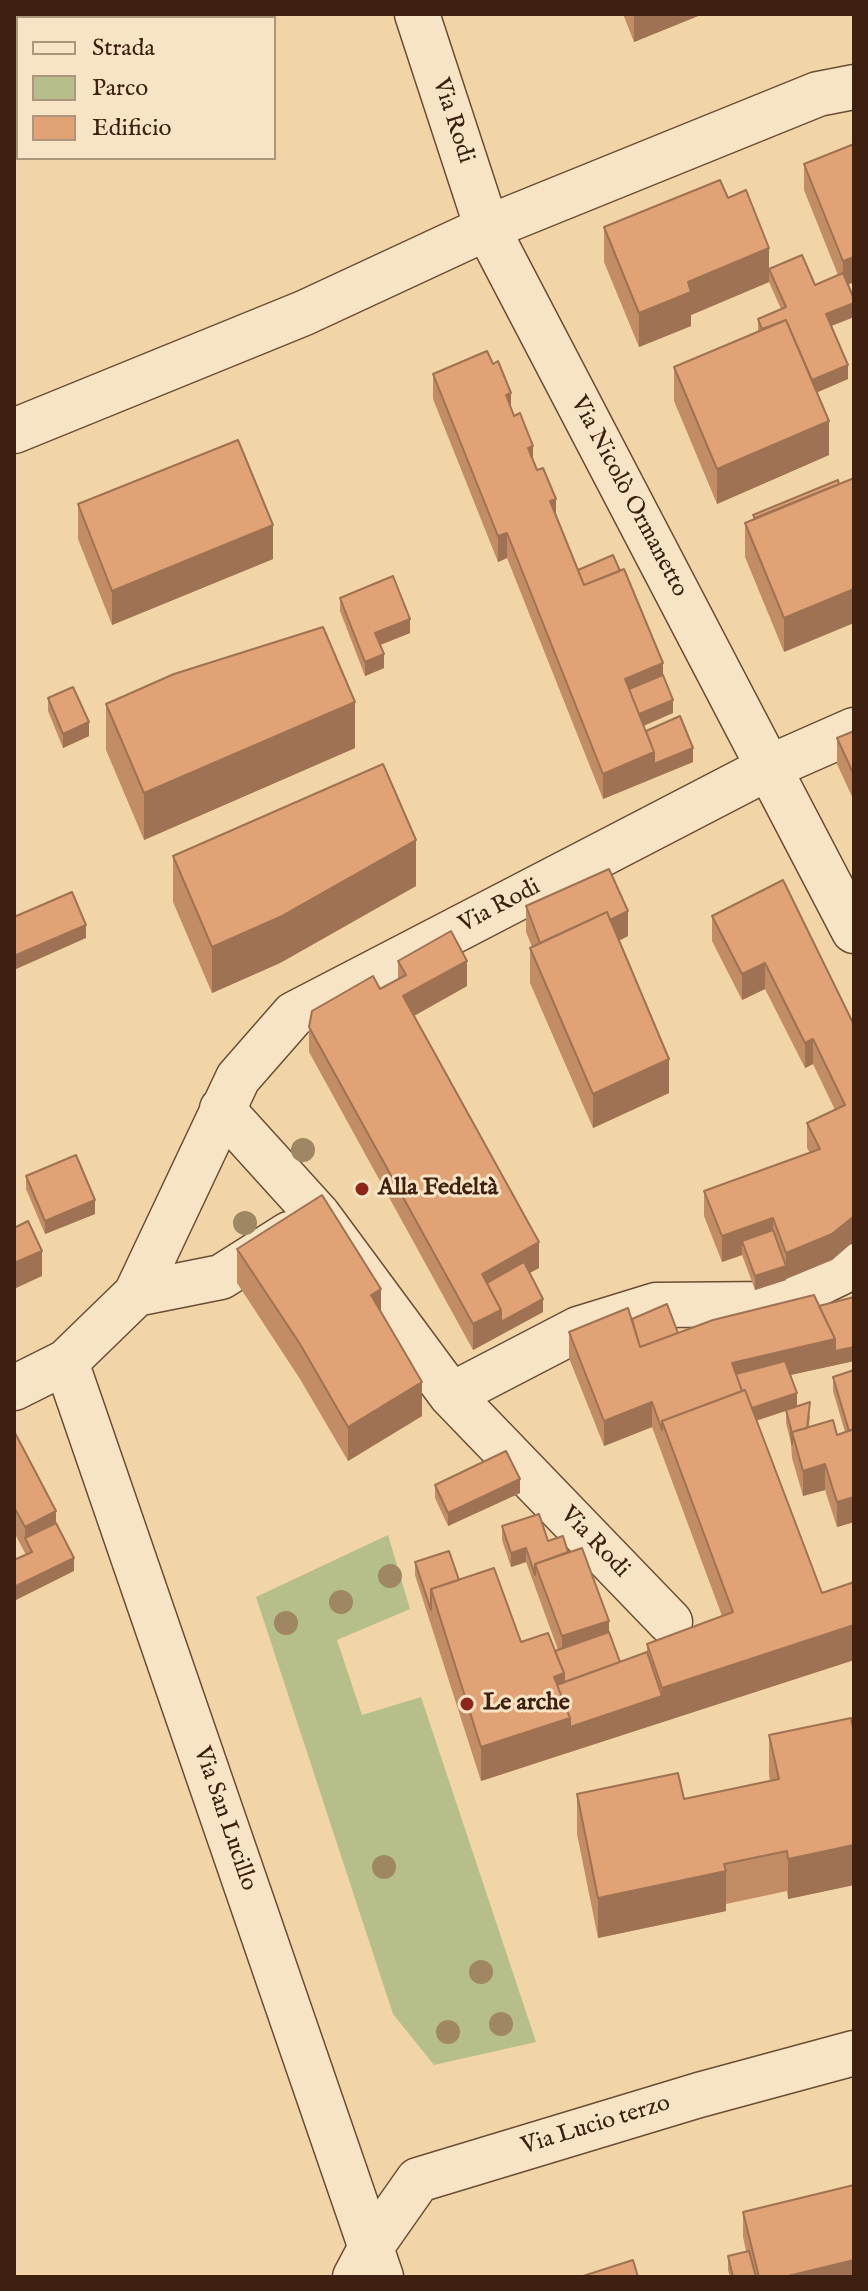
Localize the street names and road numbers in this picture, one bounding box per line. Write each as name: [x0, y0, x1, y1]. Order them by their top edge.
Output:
street label: Via Rodi: [425, 75, 479, 167]
street label: Via Nicolò Ormanetto: [563, 392, 693, 602]
street label: Via Rodi: [454, 874, 546, 940]
street label: Via Rodi: [553, 1501, 635, 1585]
street label: Via San Lucillo: [186, 1743, 262, 1895]
street label: Via Lucio terzo: [518, 2090, 674, 2162]

